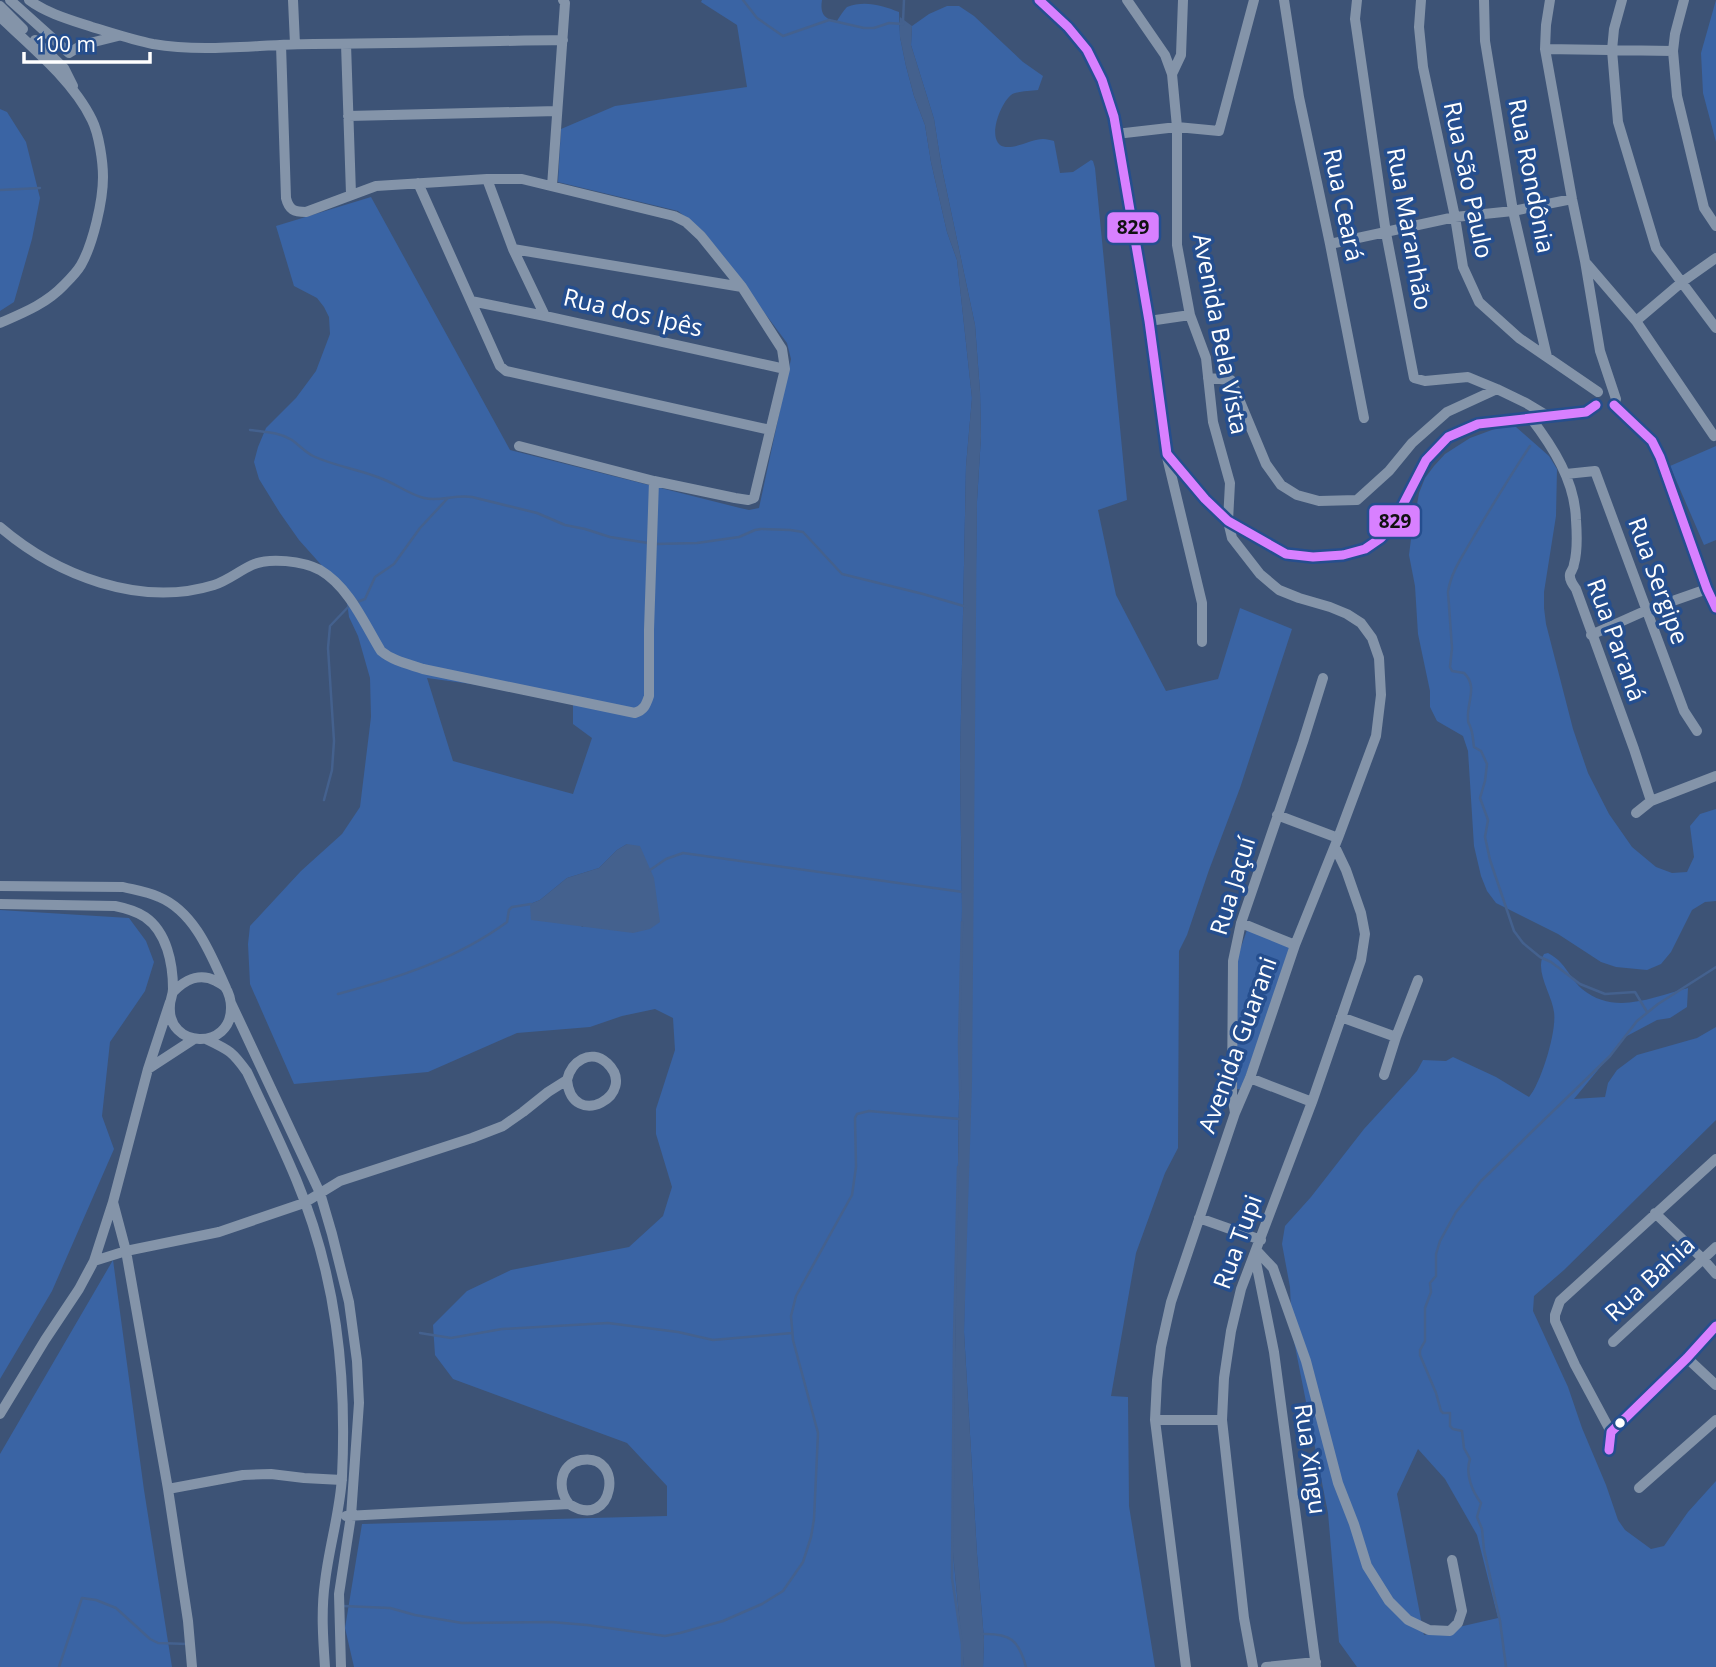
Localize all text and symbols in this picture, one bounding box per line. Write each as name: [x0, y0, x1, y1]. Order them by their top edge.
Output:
scale bar: [24, 21, 150, 65]
text: 100 m: [35, 30, 96, 58]
street label: Rua Rondônia: [1501, 96, 1564, 256]
street label: Rua São Paulo: [1437, 98, 1502, 261]
street label: Rua Ceará: [1316, 145, 1372, 264]
street label: Rua Maranhão: [1380, 145, 1441, 313]
line badge: 829: [1106, 211, 1160, 244]
text: 829: [1117, 214, 1149, 240]
street label: Avenida Bela Vista: [1186, 230, 1257, 437]
street label: Rua dos Ipês: [560, 279, 706, 344]
line badge: 829: [1368, 504, 1421, 538]
text: 829: [1379, 508, 1411, 534]
street label: Rua Sergipe: [1621, 512, 1698, 649]
street label: Rua Paraná: [1580, 574, 1655, 705]
street label: Rua Jaçuí: [1201, 831, 1262, 939]
street label: Avenida Guarani: [1189, 952, 1284, 1137]
street label: Rua Tupi: [1204, 1190, 1269, 1293]
street label: Rua Bahia: [1597, 1228, 1701, 1328]
street label: Rua Xingu: [1287, 1401, 1336, 1516]
unlabelled marker: [1613, 1416, 1627, 1430]

